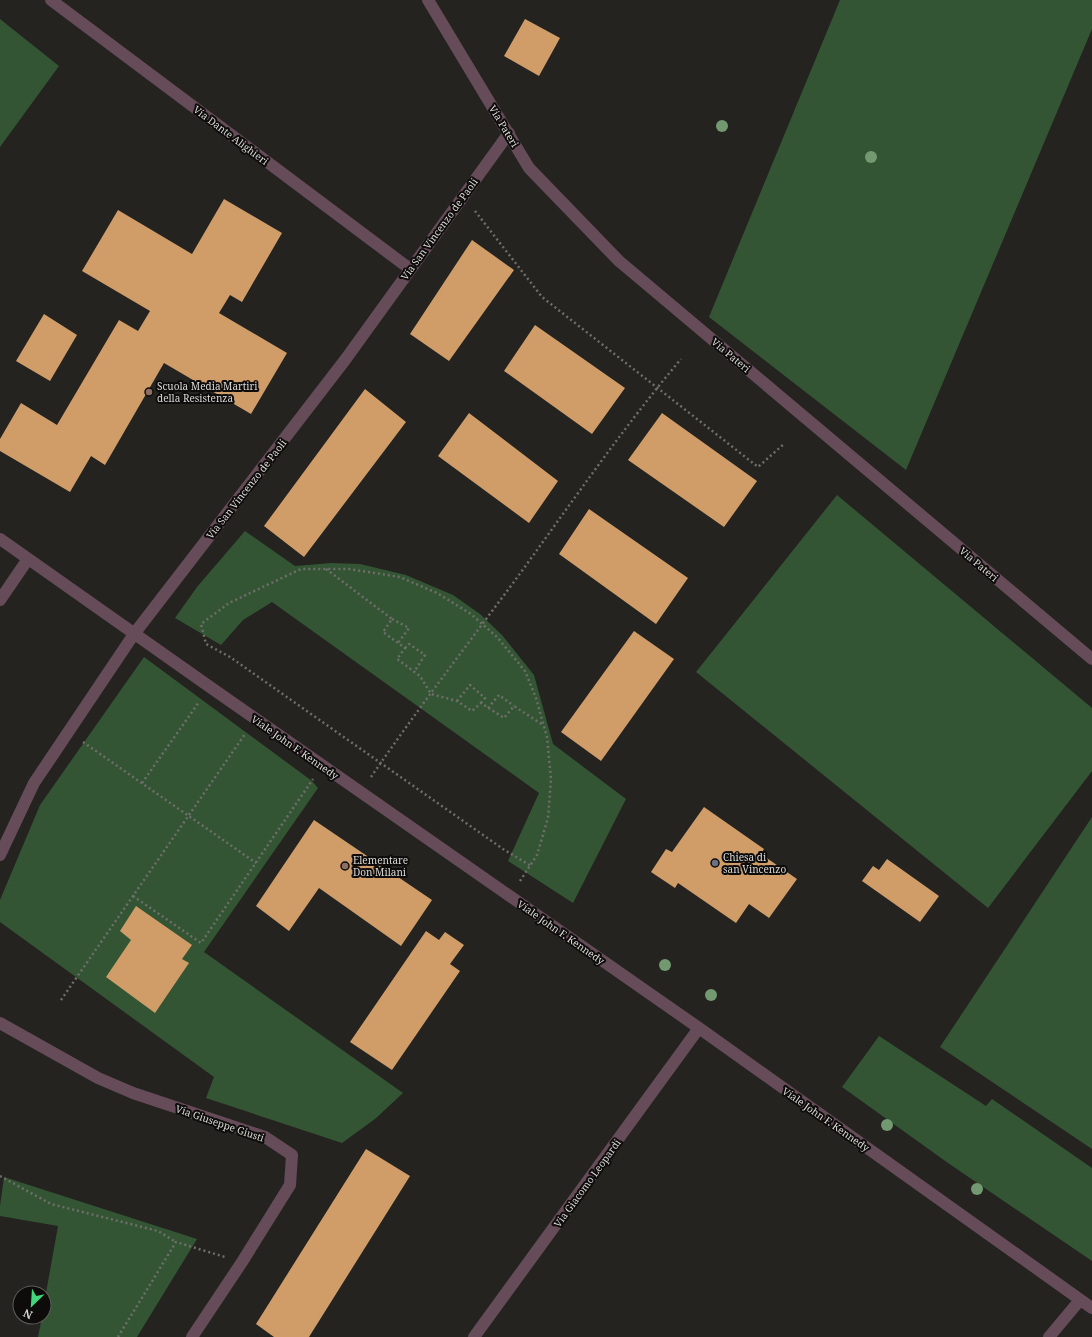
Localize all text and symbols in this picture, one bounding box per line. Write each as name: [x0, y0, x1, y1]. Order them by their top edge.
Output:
street label: Via Dante Alighieri: [191, 102, 272, 168]
street label: Via Pateri: [486, 102, 522, 150]
street label: Via San Vincenzo de Paoli: [397, 175, 481, 283]
street label: Via Pateri: [709, 335, 754, 376]
place label: Scuola Media Martiri della Resistenza: [157, 379, 258, 405]
marker: Scuola Media Martiri della Resistenza: [144, 387, 154, 397]
street label: Via San Vincenzo de Paoli: [203, 436, 290, 542]
street label: Via Pateri: [957, 544, 1002, 585]
street label: Viale John F. Kennedy: [249, 712, 342, 783]
place label: Chiesa di san Vincenzo: [723, 850, 786, 876]
place label: Elementare Don Milani: [353, 853, 408, 879]
marker: Chiesa di san Vincenzo: [710, 858, 720, 868]
marker: Elementare Don Milani: [340, 861, 350, 871]
street label: Viale John F. Kennedy: [515, 897, 608, 968]
street label: Viale John F. Kennedy: [780, 1084, 873, 1155]
street label: Via Giuseppe Giusti: [174, 1101, 267, 1145]
street label: Via Giacomo Leopardi: [550, 1135, 624, 1230]
north arrow: [12, 1285, 52, 1325]
text: N: [20, 1306, 35, 1323]

